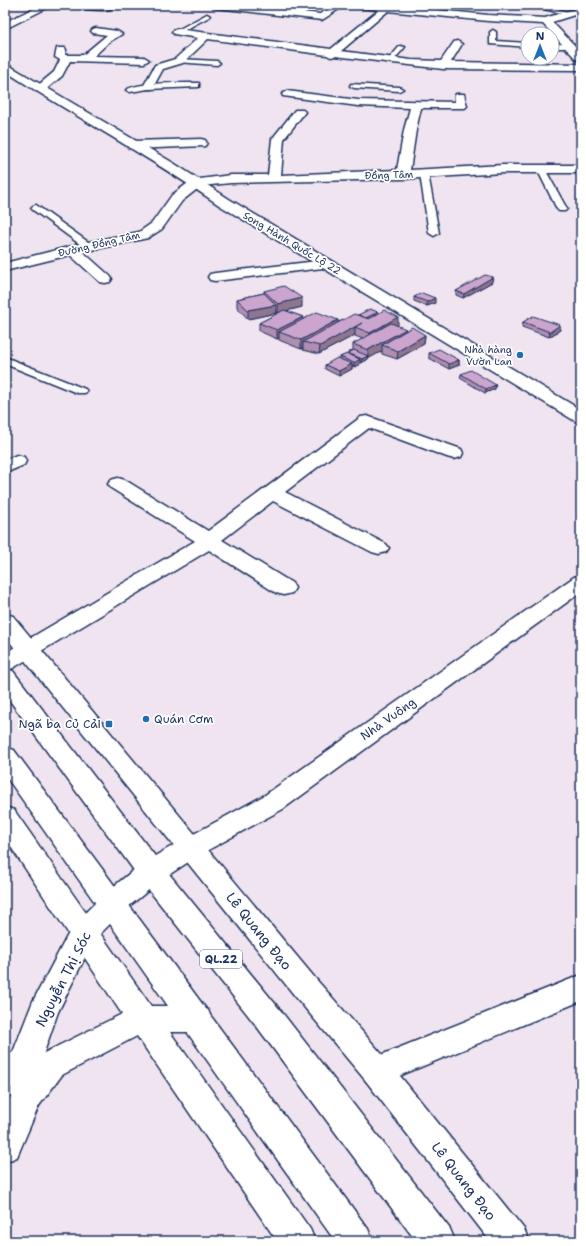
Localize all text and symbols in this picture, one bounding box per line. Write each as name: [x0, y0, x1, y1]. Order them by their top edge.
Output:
north arrow: [520, 26, 560, 66]
text: N: [536, 29, 545, 44]
street label: Đồng Tâm: [364, 168, 414, 182]
street label: Song Hành Quốc Lộ 22: [241, 209, 343, 277]
street label: Đường Đồng Tâm: [57, 228, 142, 260]
place label: Nhà hàng Vườn Lan: [464, 343, 512, 368]
marker: Nhà hàng Vườn Lan: [515, 350, 525, 360]
street label: Nhà Vuông: [357, 694, 419, 744]
place label: Quán Cơm: [154, 711, 213, 727]
marker: Quán Cơm: [141, 714, 151, 724]
place label: Ngã ba Củ Cải: [18, 716, 101, 732]
marker: Ngã ba Củ Cải: [104, 719, 114, 729]
street label: Lê Quang Đạo: [222, 888, 296, 974]
street label: Nguyễn Thị Sóc: [31, 928, 95, 1030]
road number: QL.22: [200, 950, 242, 968]
street label: Lê Quang Đạo: [428, 1138, 500, 1224]

